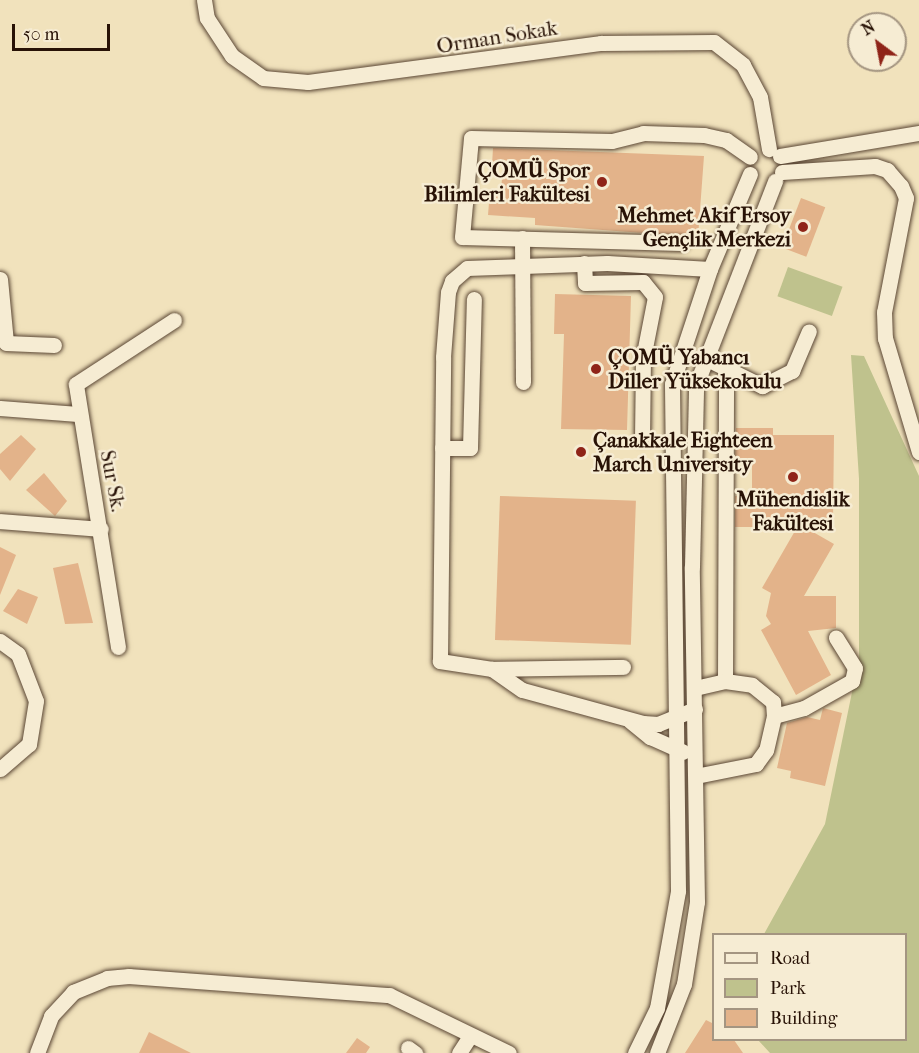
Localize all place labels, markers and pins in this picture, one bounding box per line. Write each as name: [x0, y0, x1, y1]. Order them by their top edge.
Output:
place label: ÇOMÜ Spor Bilimleri Fakültesi: [424, 157, 590, 207]
marker: ÇOMÜ Spor Bilimleri Fakültesi: [595, 175, 609, 189]
place label: Mehmet Akif Ersoy Gençlik Merkezi: [617, 202, 791, 252]
marker: Mehmet Akif Ersoy Gençlik Merkezi: [796, 220, 810, 234]
place label: ÇOMÜ Yabancı Diller Yüksekokulu: [608, 344, 782, 394]
marker: ÇOMÜ Yabancı Diller Yüksekokulu: [589, 362, 603, 376]
place label: Çanakkale Eighteen March University: [593, 427, 773, 477]
marker: Çanakkale Eighteen March University: [574, 445, 588, 459]
marker: Mühendislik Fakültesi: [786, 470, 800, 484]
place label: Mühendislik Fakültesi: [736, 486, 850, 536]

